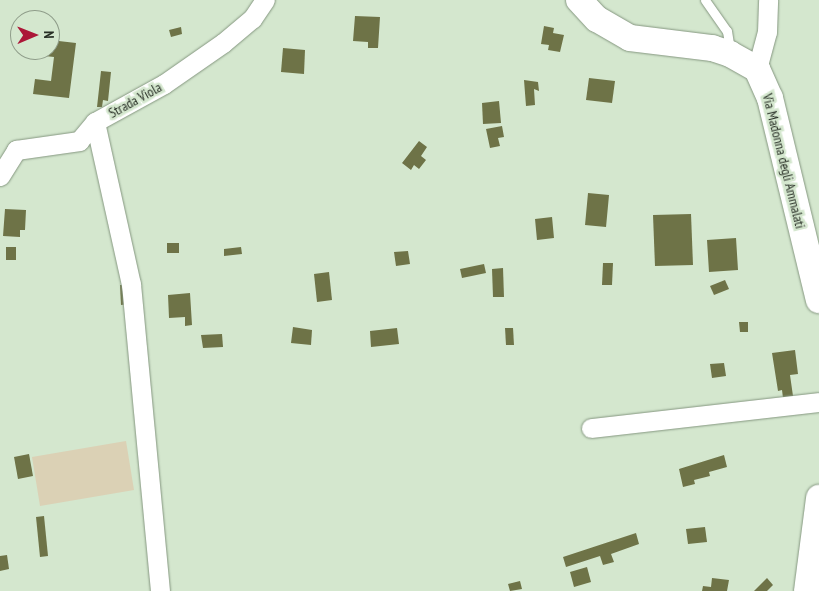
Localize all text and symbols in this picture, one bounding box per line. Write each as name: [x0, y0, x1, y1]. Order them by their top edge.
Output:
north arrow: [10, 10, 60, 60]
text: N: [40, 31, 58, 39]
street label: Strada Viola: [105, 79, 165, 121]
street label: Via Madonna degli Ammalati: [759, 92, 809, 230]

